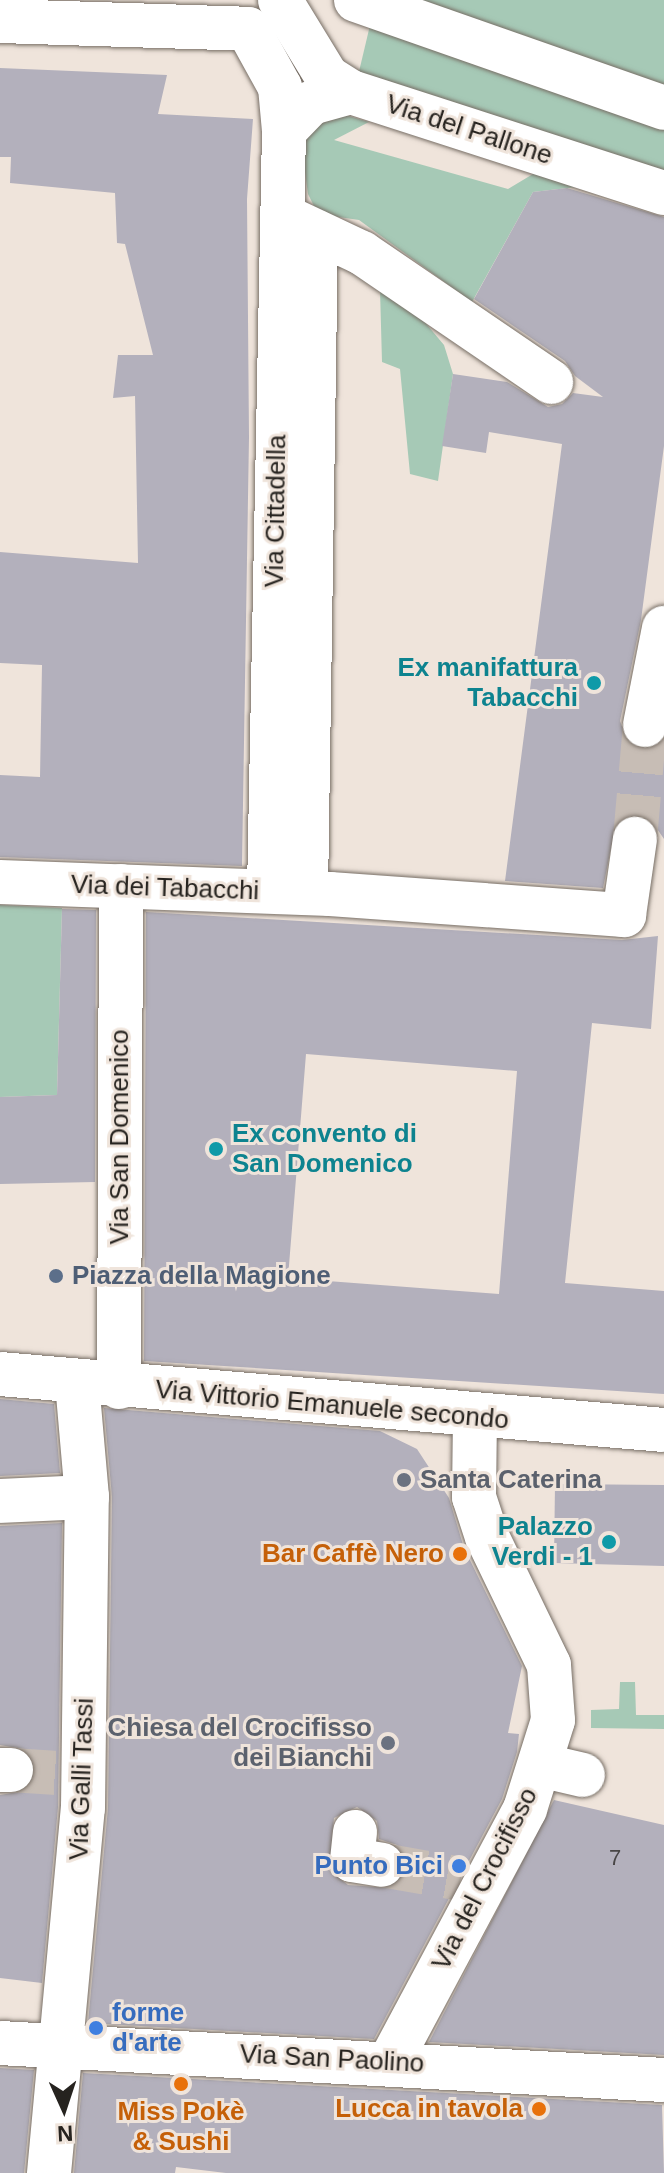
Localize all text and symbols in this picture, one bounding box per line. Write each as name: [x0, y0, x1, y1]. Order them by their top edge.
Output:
street label: Via del Pallone: [382, 88, 556, 172]
street label: Via Cittadella: [259, 434, 293, 588]
place label: Ex manifattura Tabacchi: [397, 652, 578, 714]
marker: Ex manifattura Tabacchi: [585, 674, 603, 692]
street label: Via dei Tabacchi: [70, 869, 260, 907]
street label: Via San Domenico: [104, 1030, 136, 1244]
place label: Ex convento di San Domenico: [232, 1118, 417, 1180]
marker: Ex convento di San Domenico: [207, 1140, 225, 1158]
place label: Piazza della Magione: [72, 1260, 331, 1292]
marker: Piazza della Magione: [47, 1267, 65, 1285]
street label: Via Vittorio Emanuele secondo: [154, 1374, 510, 1436]
place label: Santa Caterina: [420, 1464, 602, 1496]
marker: Santa Caterina: [395, 1471, 413, 1489]
place label: Palazzo Verdi - 1: [492, 1511, 593, 1572]
marker: Palazzo Verdi - 1: [600, 1533, 618, 1551]
place label: Bar Caffè Nero: [262, 1538, 444, 1570]
marker: Bar Caffè Nero: [451, 1545, 469, 1563]
street label: Via Galli Tassi: [64, 1697, 100, 1861]
place label: Chiesa del Crocifisso dei Bianchi: [108, 1712, 372, 1774]
marker: Chiesa del Crocifisso dei Bianchi: [379, 1734, 397, 1752]
street label: Via del Crocifisso: [426, 1783, 544, 1975]
house number: 7: [609, 1845, 621, 1871]
place label: Punto Bici: [314, 1850, 443, 1882]
marker: Punto Bici: [450, 1857, 468, 1875]
place label: forme d'arte: [112, 1997, 184, 2058]
marker: forme d'arte: [87, 2019, 105, 2037]
street label: Via San Paolino: [239, 2039, 425, 2079]
north arrow: [24, 2069, 104, 2149]
marker: Miss Pokè & Sushi: [172, 2075, 190, 2093]
place label: Lucca in tavola: [335, 2093, 523, 2125]
place label: Miss Pokè & Sushi: [117, 2096, 245, 2158]
marker: Lucca in tavola: [530, 2100, 548, 2118]
text: N: [57, 2121, 74, 2146]

